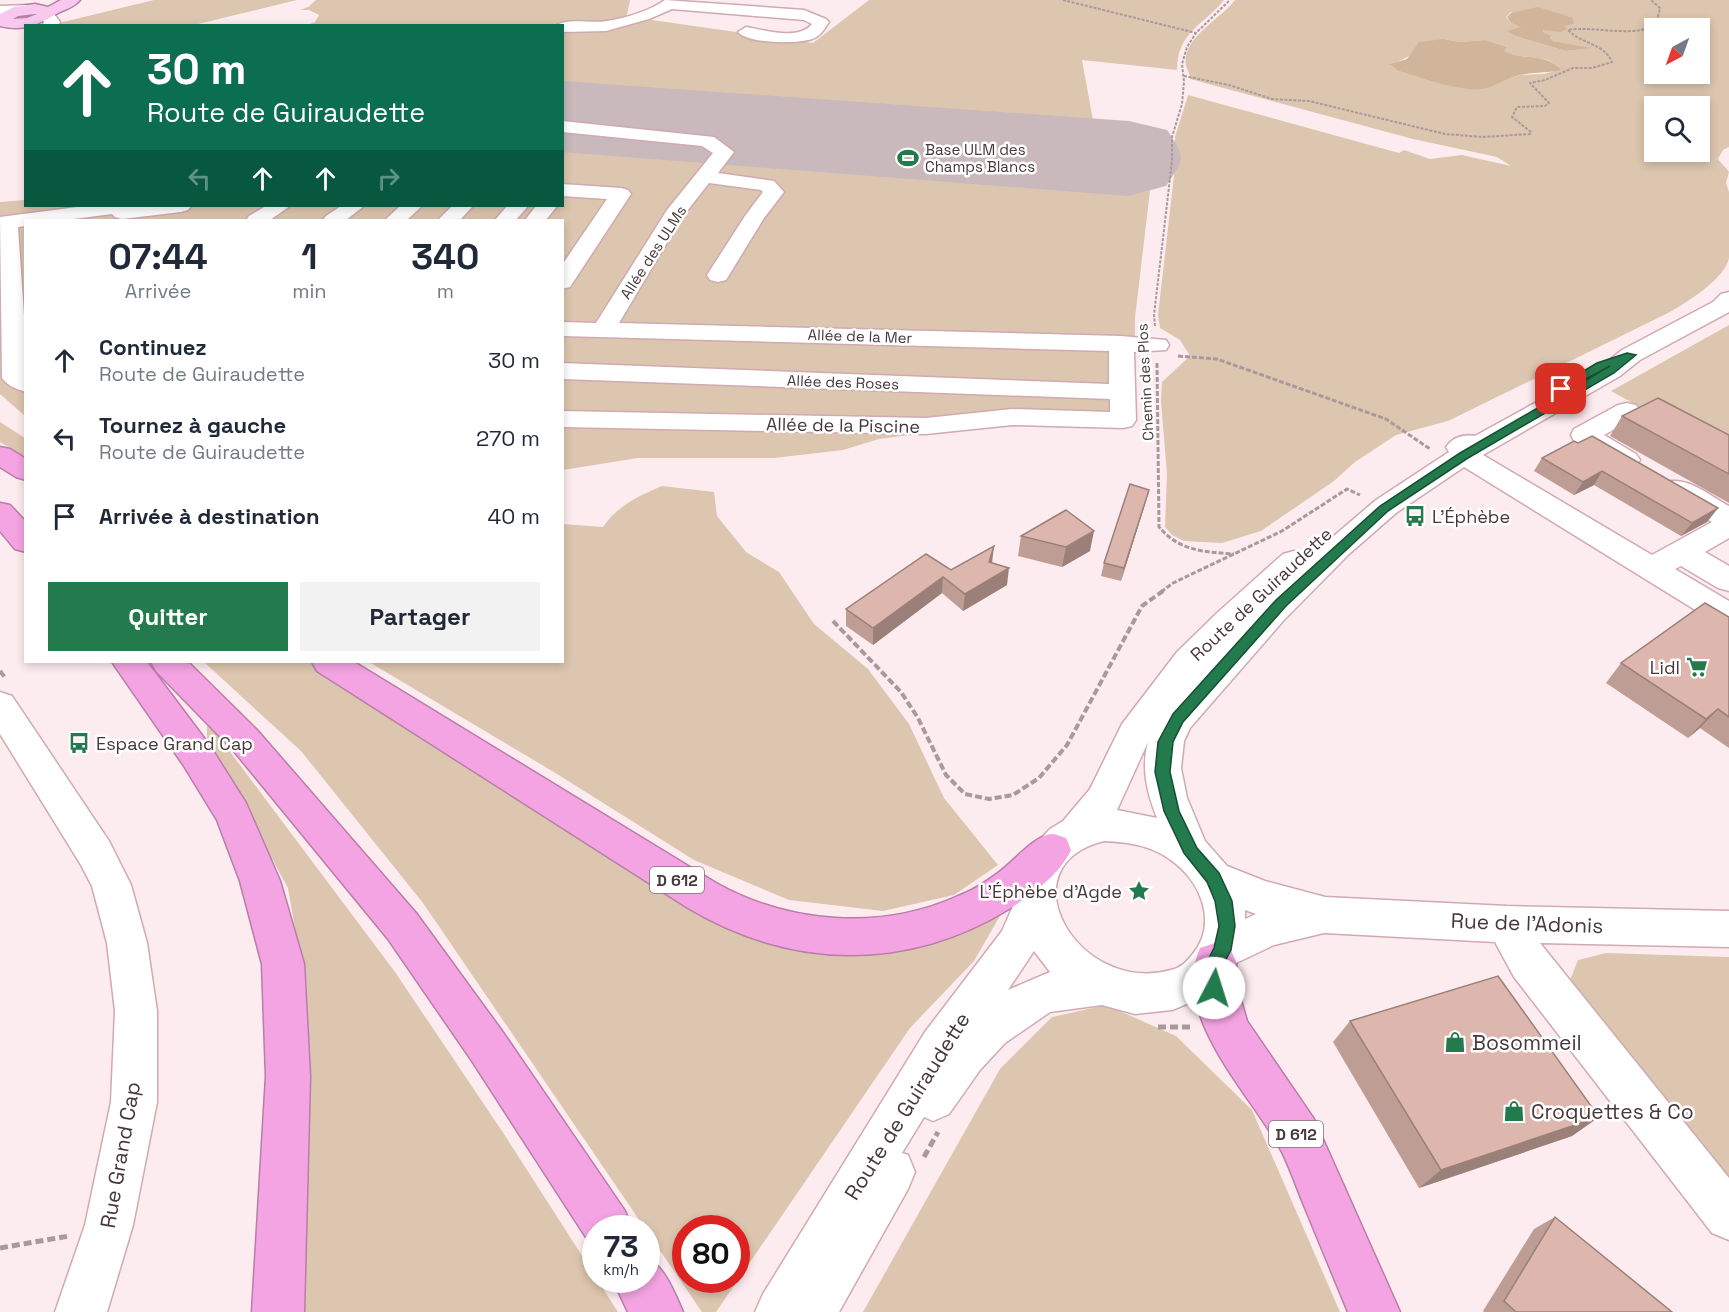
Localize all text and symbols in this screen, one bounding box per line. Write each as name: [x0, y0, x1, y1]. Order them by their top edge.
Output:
north arrow: [1644, 18, 1710, 84]
map controls: [1644, 18, 1710, 162]
text: 30 m: [147, 43, 246, 96]
icon: ahead: [48, 48, 126, 126]
text: Route de Guiraudette: [147, 95, 425, 130]
button: search: [1644, 96, 1710, 162]
place label: Base ULM des Champs Blancs: [925, 140, 1035, 176]
sports icon: Base ULM des Champs Blancs: [896, 146, 920, 170]
icon: left: [183, 162, 216, 195]
icon: ahead: [246, 162, 279, 195]
icon: ahead: [309, 162, 342, 195]
icon: right: [372, 162, 405, 195]
street label: Allée des ULMs: [616, 202, 690, 302]
text: 07:44: [109, 234, 208, 280]
text: 1: [301, 234, 318, 280]
text: 340: [411, 234, 479, 280]
text: Arrivée: [125, 278, 191, 304]
text: min: [292, 278, 327, 304]
text: m: [437, 278, 454, 304]
street label: Chemin des Plos: [1132, 323, 1158, 441]
street label: Allée de la Mer: [807, 325, 913, 347]
text: Continuez: [99, 333, 207, 361]
icon: ahead: [48, 344, 81, 377]
text: 30 m: [488, 346, 540, 374]
text: Route de Guiraudette: [99, 361, 305, 387]
pin: [1535, 363, 1586, 414]
street label: Allée des Roses: [787, 371, 899, 393]
icon: arrive: [1544, 372, 1577, 405]
text: Tournez à gauche: [99, 411, 286, 439]
street label: Allée de la Piscine: [766, 412, 920, 438]
icon: left: [48, 422, 81, 455]
text: 270 m: [476, 424, 540, 452]
text: Route de Guiraudette: [99, 439, 305, 465]
icon: arrive: [48, 500, 81, 533]
text: Arrivée à destination: [99, 502, 320, 530]
text: 40 m: [488, 502, 540, 530]
bus stop icon: L'Éphèbe: [1403, 504, 1427, 528]
place label: L'Éphèbe: [1432, 505, 1510, 528]
street label: Route de Guiraudette: [1185, 522, 1337, 666]
button: Quitter: [48, 582, 288, 651]
button: Partager: [300, 582, 540, 651]
supermarket icon: Lidl: [1685, 655, 1709, 679]
place label: Lidl: [1650, 656, 1680, 679]
bus stop icon: Espace Grand Cap: [67, 731, 91, 755]
place label: Espace Grand Cap: [96, 732, 253, 755]
road number: D 612: [650, 867, 704, 893]
place icon: L'Éphèbe d'Agde: [1127, 879, 1151, 903]
place label: L'Éphèbe d'Agde: [980, 880, 1122, 903]
street label: Rue de l'Adonis: [1450, 907, 1604, 939]
position arrow: [1182, 956, 1246, 1020]
street label: Route de Guiraudette: [838, 1007, 976, 1205]
place label: Bosommeil: [1472, 1029, 1582, 1056]
shop icon: Bosommeil: [1443, 1030, 1467, 1054]
street label: Rue Grand Cap: [94, 1080, 146, 1230]
place label: Croquettes & Co: [1531, 1098, 1694, 1125]
shop icon: Croquettes & Co: [1502, 1099, 1526, 1123]
road number: D 612: [1269, 1121, 1323, 1147]
speed limit sign: 80: [672, 1215, 750, 1293]
text: 73: [604, 1227, 638, 1266]
text: km/h: [603, 1260, 639, 1279]

